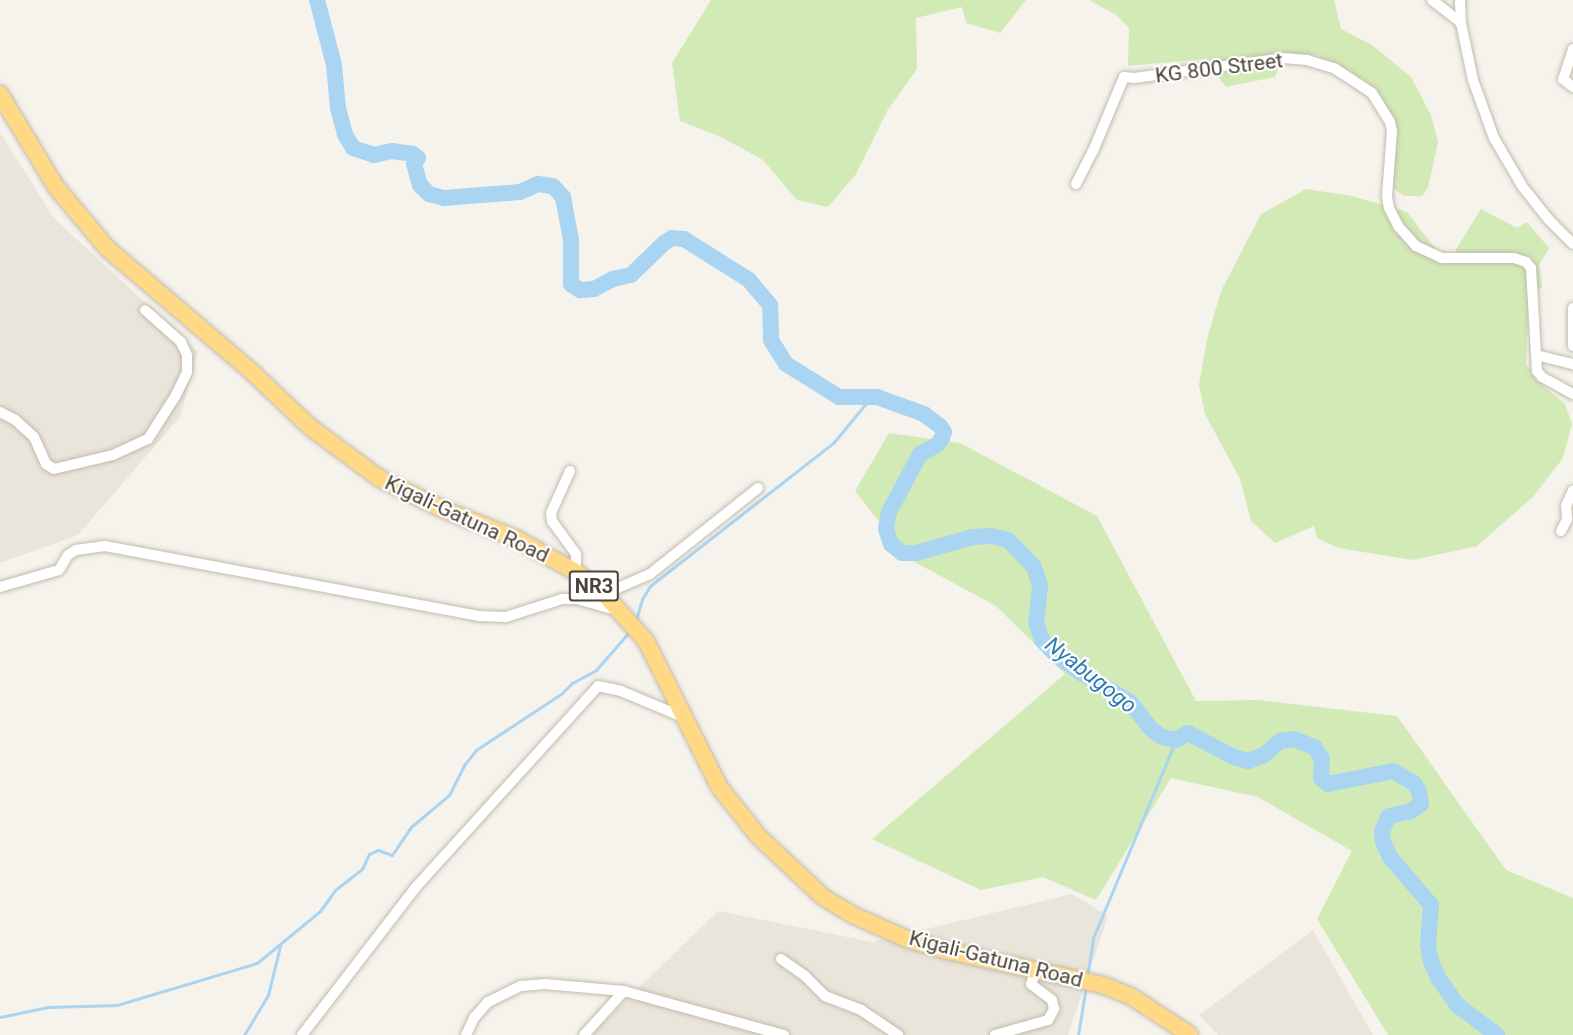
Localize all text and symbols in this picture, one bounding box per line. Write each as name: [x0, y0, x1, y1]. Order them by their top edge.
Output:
street label: KG 800 Street: [1154, 48, 1284, 88]
street label: Kigali-Gatuna Road: [381, 470, 553, 568]
road number: NR3: [568, 569, 620, 603]
water label: Nyabugogo: [1040, 631, 1142, 719]
street label: Kigali-Gatuna Road: [907, 925, 1085, 993]

